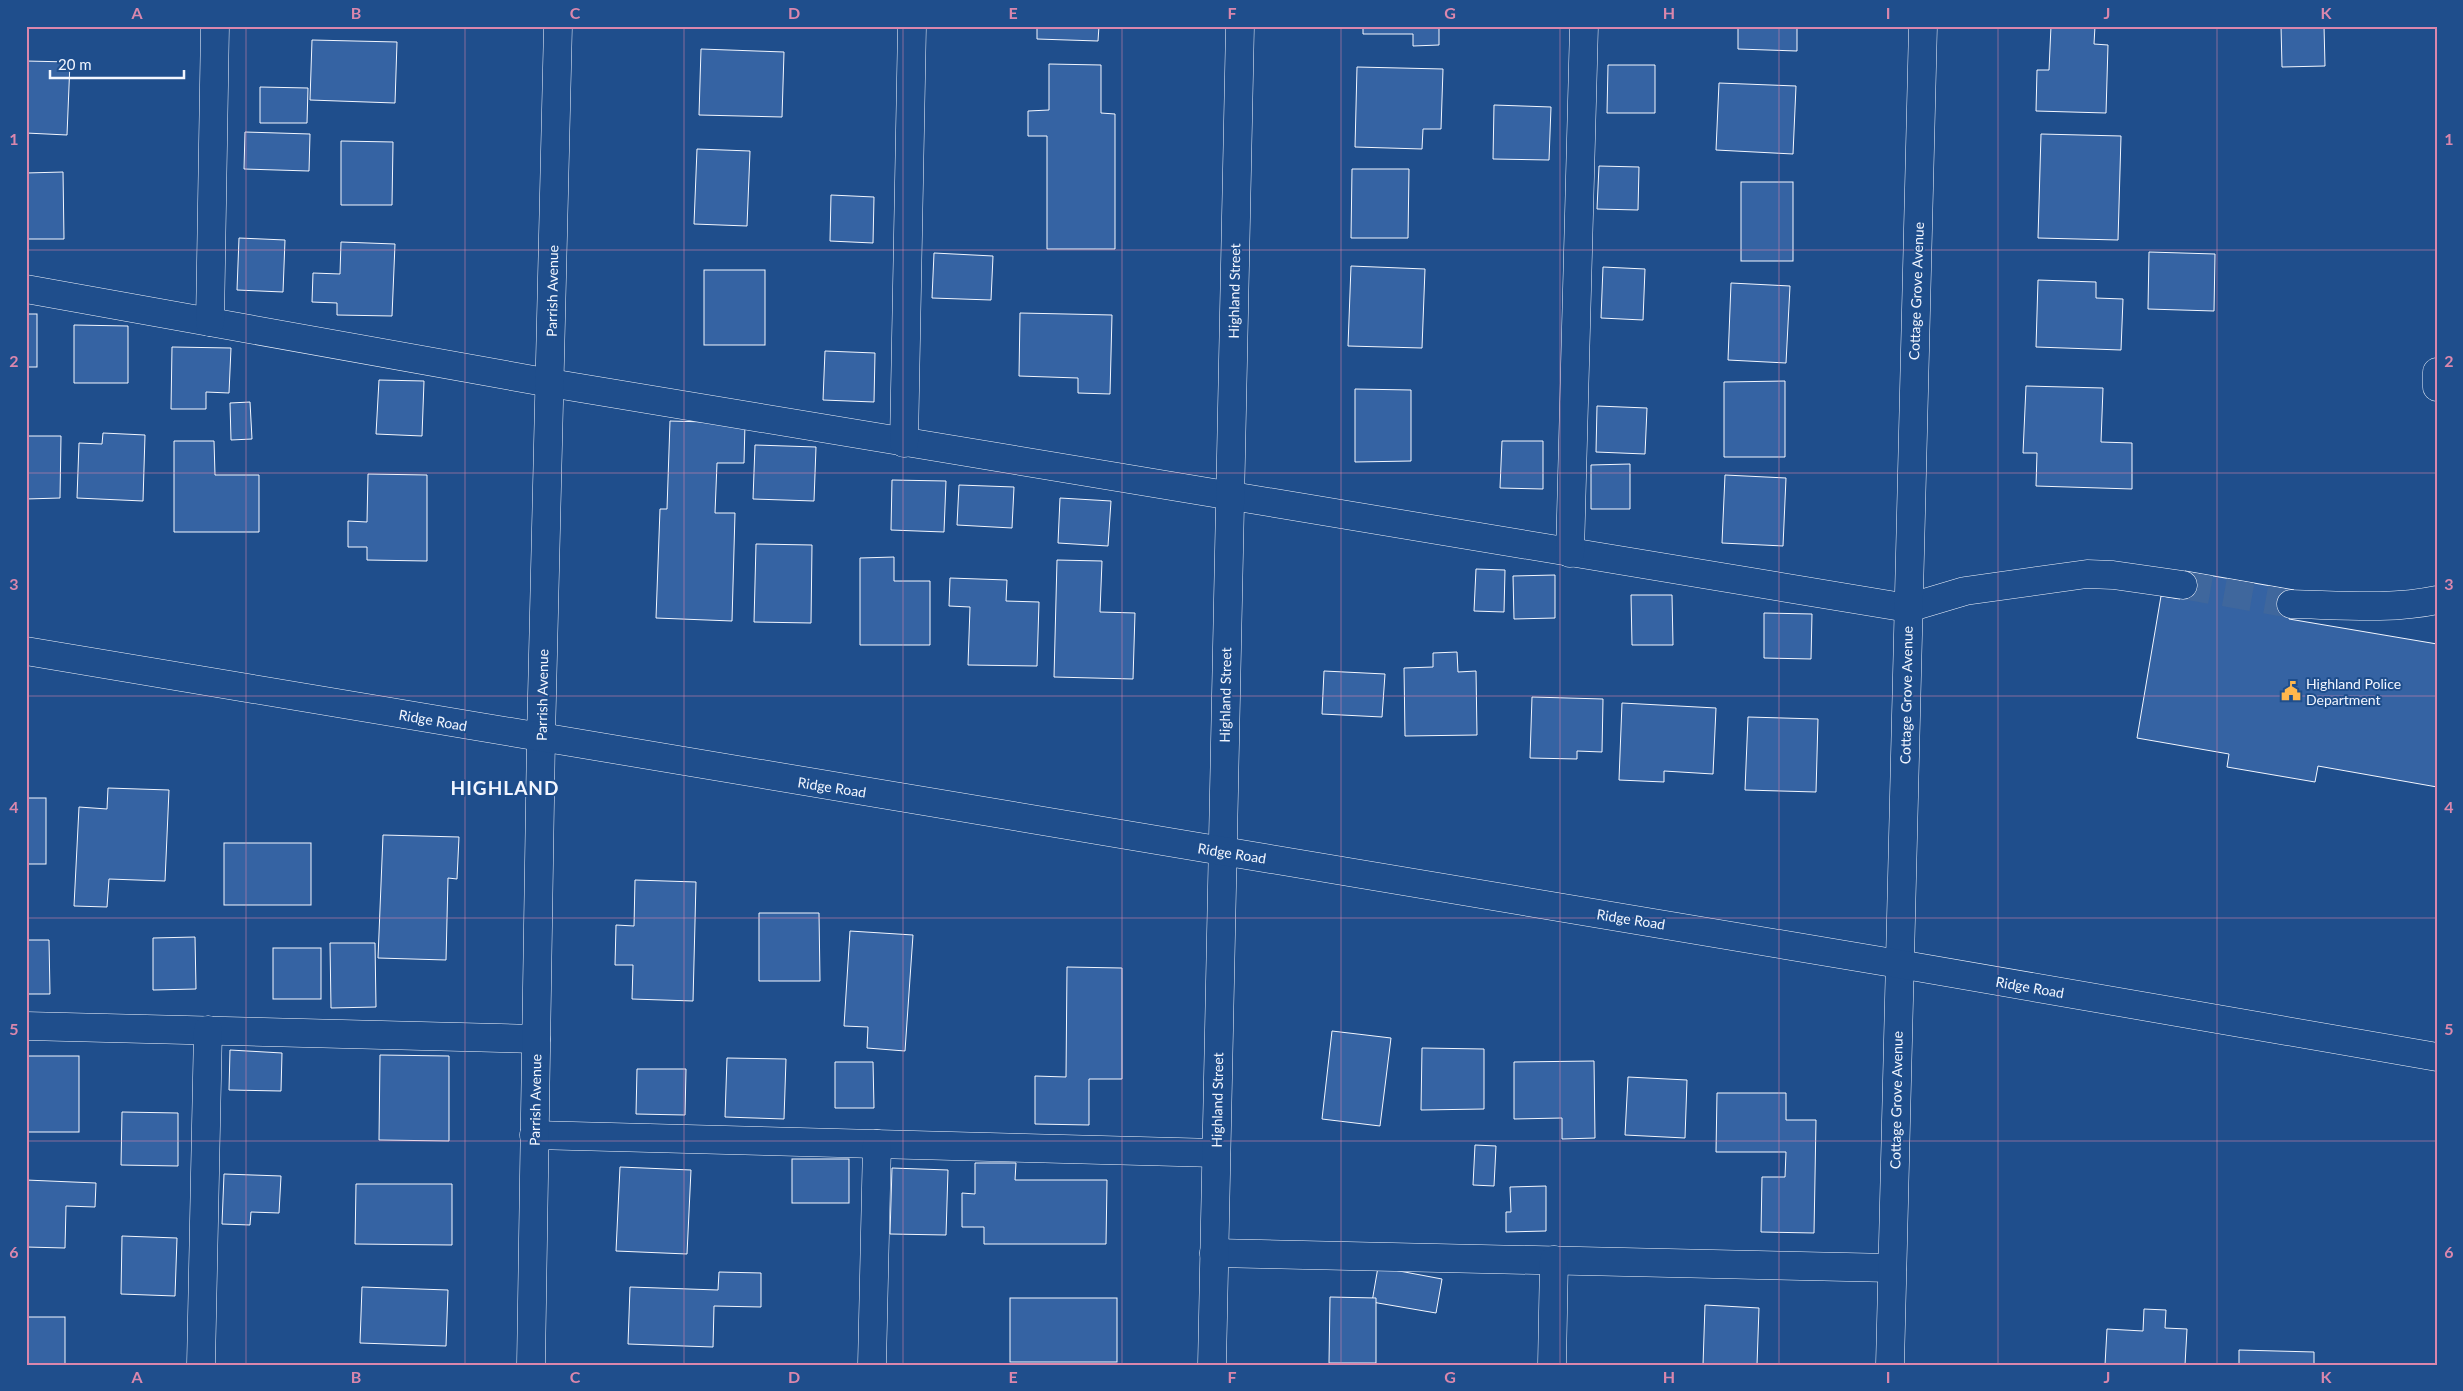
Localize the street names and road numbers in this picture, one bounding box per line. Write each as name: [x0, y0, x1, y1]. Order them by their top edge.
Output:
street label: Cottage Grove Avenue: [1905, 222, 1927, 360]
street label: Highland Street: [1225, 243, 1243, 339]
street label: Parrish Avenue: [543, 245, 561, 337]
street label: Cottage Grove Avenue: [1896, 626, 1916, 764]
street label: Highland Street: [1216, 647, 1234, 743]
street label: Parrish Avenue: [533, 649, 551, 741]
street label: Ridge Road: [398, 706, 468, 734]
street label: Ridge Road: [797, 773, 867, 801]
street label: Ridge Road: [1197, 839, 1267, 867]
street label: Ridge Road: [1596, 905, 1666, 933]
street label: Ridge Road: [1995, 973, 2065, 1001]
street label: Cottage Grove Avenue: [1886, 1031, 1906, 1169]
street label: Highland Street: [1208, 1052, 1226, 1148]
street label: Parrish Avenue: [526, 1054, 544, 1146]

